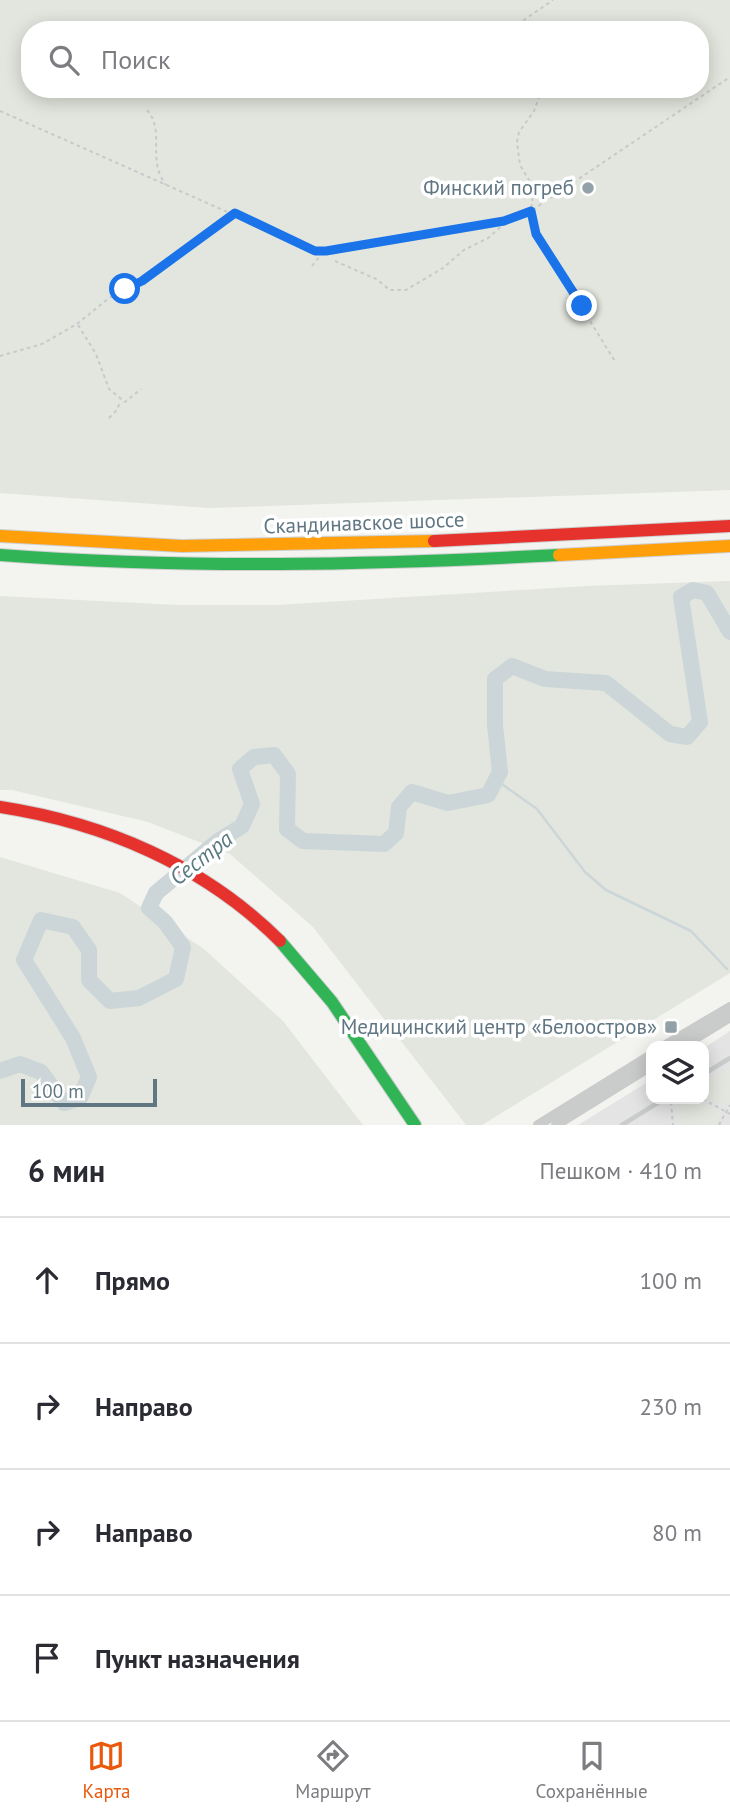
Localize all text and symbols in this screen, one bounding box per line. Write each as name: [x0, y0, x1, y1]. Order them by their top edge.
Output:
search box: [21, 21, 709, 98]
icon: search: [45, 41, 83, 79]
text: Поиск: [101, 43, 170, 76]
place label: Финский погреб: [423, 174, 574, 201]
marker: Финский погреб: [580, 180, 596, 196]
route start: [109, 273, 140, 304]
route end: [566, 290, 597, 321]
street label: Скандинавское шоссе: [263, 506, 465, 539]
water label: Сестра: [163, 824, 238, 891]
place label: Медицинский центр «Белоостров»: [341, 1013, 657, 1040]
marker: Медицинский центр «Белоостров»: [663, 1019, 679, 1035]
map controls: [646, 1041, 709, 1104]
button: layers: [646, 1041, 709, 1104]
scale bar: [21, 1076, 158, 1108]
text: 100 m: [32, 1079, 84, 1103]
text: 6 мин: [28, 1151, 105, 1190]
text: Пешком · 410 m: [539, 1156, 702, 1185]
icon: ahead: [28, 1261, 66, 1299]
text: Прямо: [95, 1264, 170, 1297]
text: 100 m: [640, 1266, 702, 1295]
icon: right: [28, 1387, 66, 1425]
text: Направо: [95, 1390, 193, 1423]
text: 230 m: [640, 1392, 702, 1421]
icon: right: [28, 1513, 66, 1551]
text: Направо: [95, 1516, 193, 1549]
text: 80 m: [652, 1518, 702, 1547]
icon: arrive: [28, 1639, 66, 1677]
text: Пункт назначения: [95, 1642, 300, 1675]
tab: Карта: [82, 1737, 130, 1803]
tab: Маршрут: [295, 1737, 371, 1803]
tab: Сохранённые: [535, 1737, 648, 1803]

